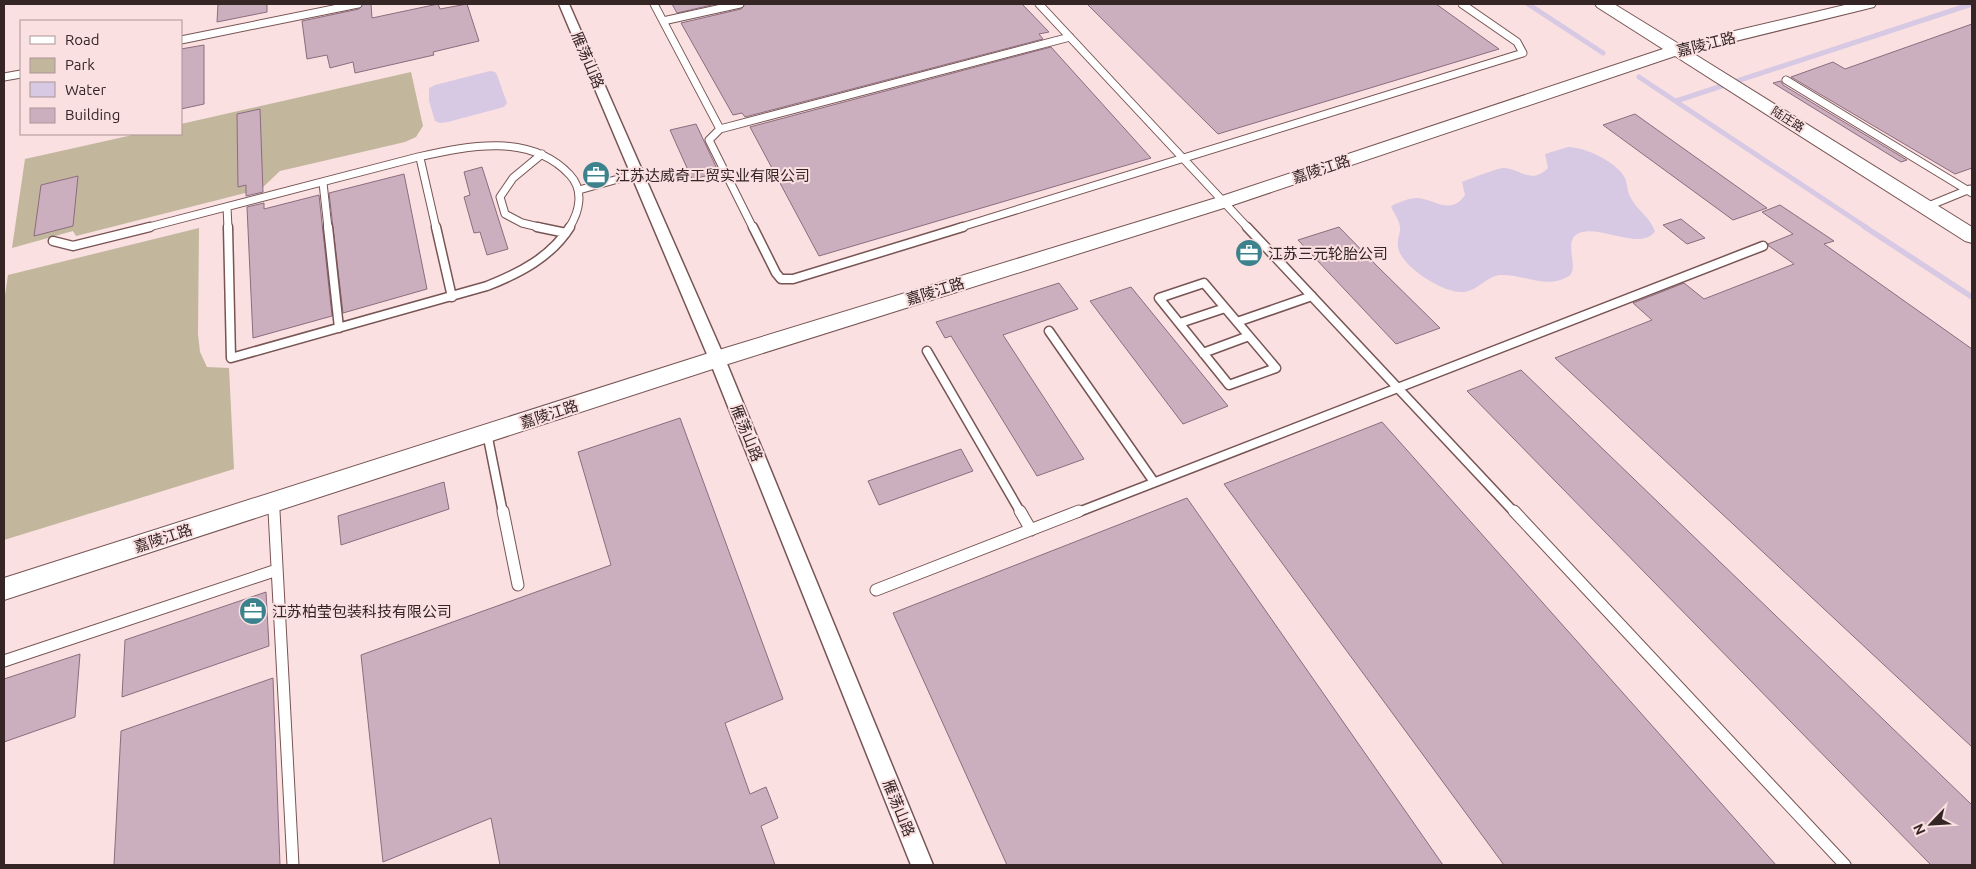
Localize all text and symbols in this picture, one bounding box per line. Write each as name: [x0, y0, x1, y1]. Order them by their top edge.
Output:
legend: [20, 20, 182, 135]
street label: 嘉陵江路: [1675, 28, 1737, 60]
street label: 雁荡山路: [568, 29, 608, 91]
text: Road: [65, 31, 100, 48]
text: Park: [65, 56, 95, 73]
text: Water: [65, 81, 106, 98]
street label: 陆庄路: [1769, 104, 1807, 134]
text: Building: [65, 106, 120, 123]
street label: 嘉陵江路: [1290, 152, 1352, 186]
office icon: 江苏达威奇工贸实业有限公司: [581, 160, 611, 190]
place label: 江苏达威奇工贸实业有限公司: [615, 167, 810, 184]
office icon: 江苏三元轮胎公司: [1234, 238, 1264, 268]
place label: 江苏三元轮胎公司: [1268, 245, 1388, 262]
street label: 嘉陵江路: [904, 274, 966, 308]
street label: 嘉陵江路: [518, 397, 580, 431]
street label: 雁荡山路: [728, 402, 766, 464]
street label: 嘉陵江路: [132, 521, 194, 555]
office icon: 江苏柏莹包装科技有限公司: [238, 596, 268, 626]
place label: 江苏柏莹包装科技有限公司: [272, 603, 452, 620]
street label: 雁荡山路: [880, 777, 918, 839]
north arrow: [1906, 799, 1956, 849]
text: N: [1910, 821, 1929, 838]

